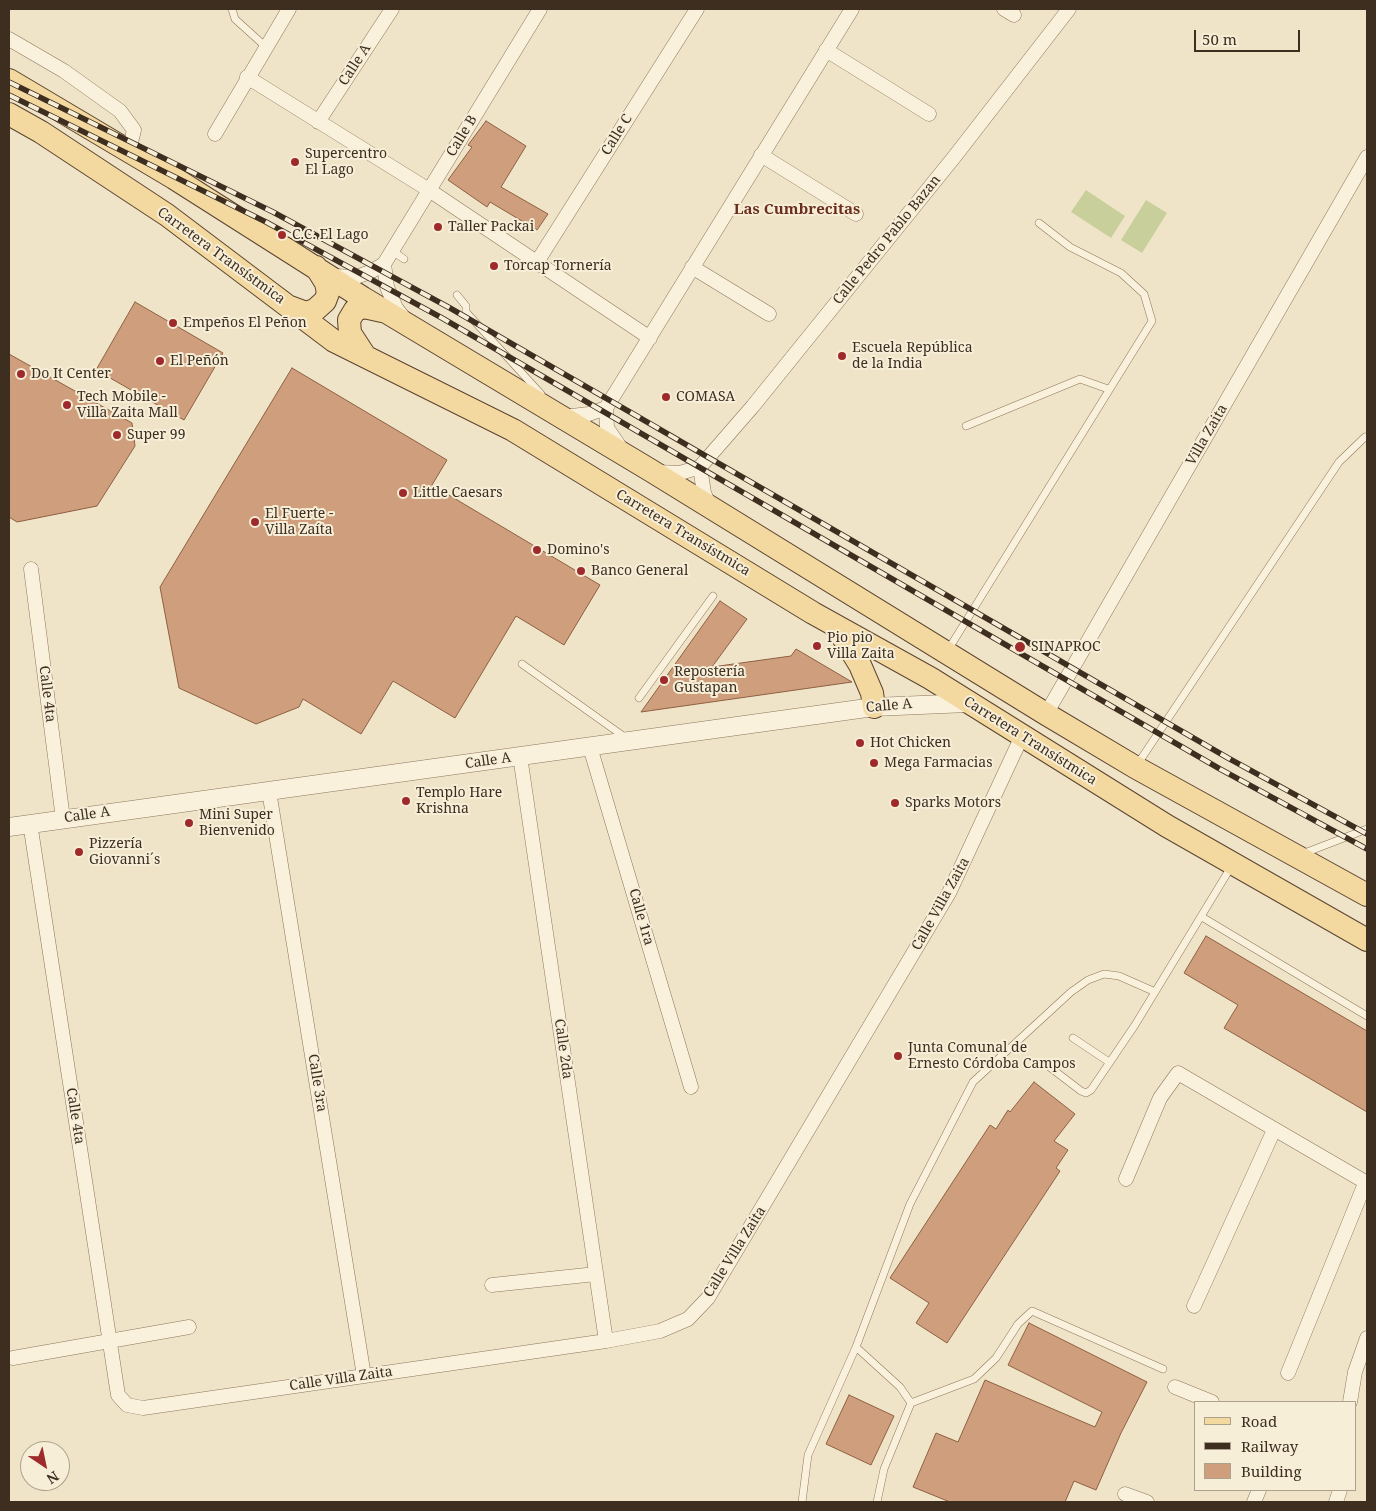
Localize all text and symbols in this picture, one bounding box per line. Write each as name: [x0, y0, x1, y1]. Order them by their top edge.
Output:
scale bar: [1196, 20, 1302, 52]
text: 50 m: [1202, 29, 1237, 49]
street label: Calle A: [335, 41, 375, 89]
street label: Calle B: [443, 112, 481, 160]
street label: Calle C: [598, 112, 636, 158]
place label: Supercentro El Lago: [305, 146, 387, 178]
marker: Supercentro El Lago: [289, 156, 301, 168]
street label: Calle Pedro Pablo Bazan: [830, 172, 944, 308]
district label: Las Cumbrecitas: [734, 201, 860, 219]
street label: Carretera Transístmica: [154, 204, 288, 308]
place label: Taller Packai: [448, 219, 534, 235]
marker: Taller Packai: [432, 221, 444, 233]
place label: C.C. El Lago: [292, 227, 368, 243]
marker: C.C. El Lago: [276, 229, 288, 241]
place label: Torcap Tornería: [504, 258, 612, 274]
marker: Torcap Tornería: [488, 260, 500, 272]
place label: Empeños El Peñon: [183, 315, 307, 331]
marker: Empeños El Peñon: [167, 317, 179, 329]
place label: Escuela República de la India: [852, 340, 973, 372]
marker: Escuela República de la India: [836, 350, 848, 362]
place label: El Peñón: [170, 353, 229, 369]
marker: El Peñón: [154, 355, 166, 367]
place label: Do It Center: [31, 366, 111, 382]
marker: Do It Center: [15, 368, 27, 380]
place label: Tech Mobile - Villa Zaita Mall: [77, 389, 178, 422]
place label: COMASA: [676, 389, 735, 405]
marker: COMASA: [660, 391, 672, 403]
marker: Tech Mobile - Villa Zaita Mall: [61, 399, 73, 411]
street label: Villa Zaita: [1183, 402, 1231, 468]
place label: Super 99: [127, 427, 185, 443]
marker: Super 99: [111, 429, 123, 441]
place label: Little Caesars: [413, 485, 503, 501]
street label: Carretera Transístmica: [613, 486, 753, 580]
marker: Little Caesars: [397, 487, 409, 499]
place label: El Fuerte - Villa Zaíta: [265, 506, 333, 538]
marker: El Fuerte - Villa Zaíta: [249, 516, 261, 528]
place label: Domino's: [547, 542, 609, 558]
marker: Domino's: [531, 544, 543, 556]
place label: Banco General: [591, 563, 688, 579]
marker: Banco General: [575, 565, 587, 577]
place label: Pio pio Villa Zaita: [827, 630, 895, 662]
place label: SINAPROC: [1031, 639, 1101, 655]
marker: Pio pio Villa Zaita: [811, 640, 823, 652]
marker: SINAPROC: [1013, 640, 1027, 654]
place label: Repostería Gustapan: [674, 664, 745, 696]
street label: Calle 4ta: [35, 665, 59, 723]
marker: Repostería Gustapan: [658, 674, 670, 686]
street label: Carretera Transístmica: [960, 693, 1100, 789]
street label: Calle A: [865, 696, 913, 716]
place label: Hot Chicken: [870, 735, 951, 751]
marker: Hot Chicken: [854, 737, 866, 749]
street label: Calle A: [464, 749, 512, 773]
place label: Mega Farmacias: [884, 755, 993, 771]
marker: Mega Farmacias: [868, 757, 880, 769]
place label: Templo Hare Krishna: [416, 785, 502, 818]
marker: Templo Hare Krishna: [400, 795, 412, 807]
place label: Sparks Motors: [905, 795, 1001, 811]
marker: Sparks Motors: [889, 797, 901, 809]
street label: Calle A: [63, 803, 111, 827]
place label: Mini Super Bienvenido: [199, 807, 275, 840]
marker: Mini Super Bienvenido: [183, 817, 195, 829]
place label: Pizzería Giovanni´s: [89, 836, 160, 869]
marker: Pizzería Giovanni´s: [73, 846, 85, 858]
street label: Calle Villa Zaita: [908, 854, 974, 954]
street label: Calle 1ra: [625, 887, 657, 947]
street label: Calle 2da: [550, 1018, 576, 1080]
place label: Junta Comunal de Ernesto Córdoba Campos: [908, 1040, 1076, 1072]
marker: Junta Comunal de Ernesto Córdoba Campos: [892, 1050, 904, 1062]
street label: Calle 3ra: [304, 1053, 330, 1113]
street label: Calle 4ta: [62, 1087, 88, 1145]
street label: Calle Villa Zaita: [700, 1204, 770, 1300]
street label: Calle Villa Zaita: [288, 1363, 394, 1395]
legend: [1194, 1401, 1356, 1491]
text: Road: [1241, 1411, 1277, 1431]
text: Railway: [1241, 1436, 1298, 1456]
north arrow: [20, 1441, 70, 1491]
text: Building: [1241, 1461, 1302, 1481]
text: N: [43, 1467, 63, 1489]

